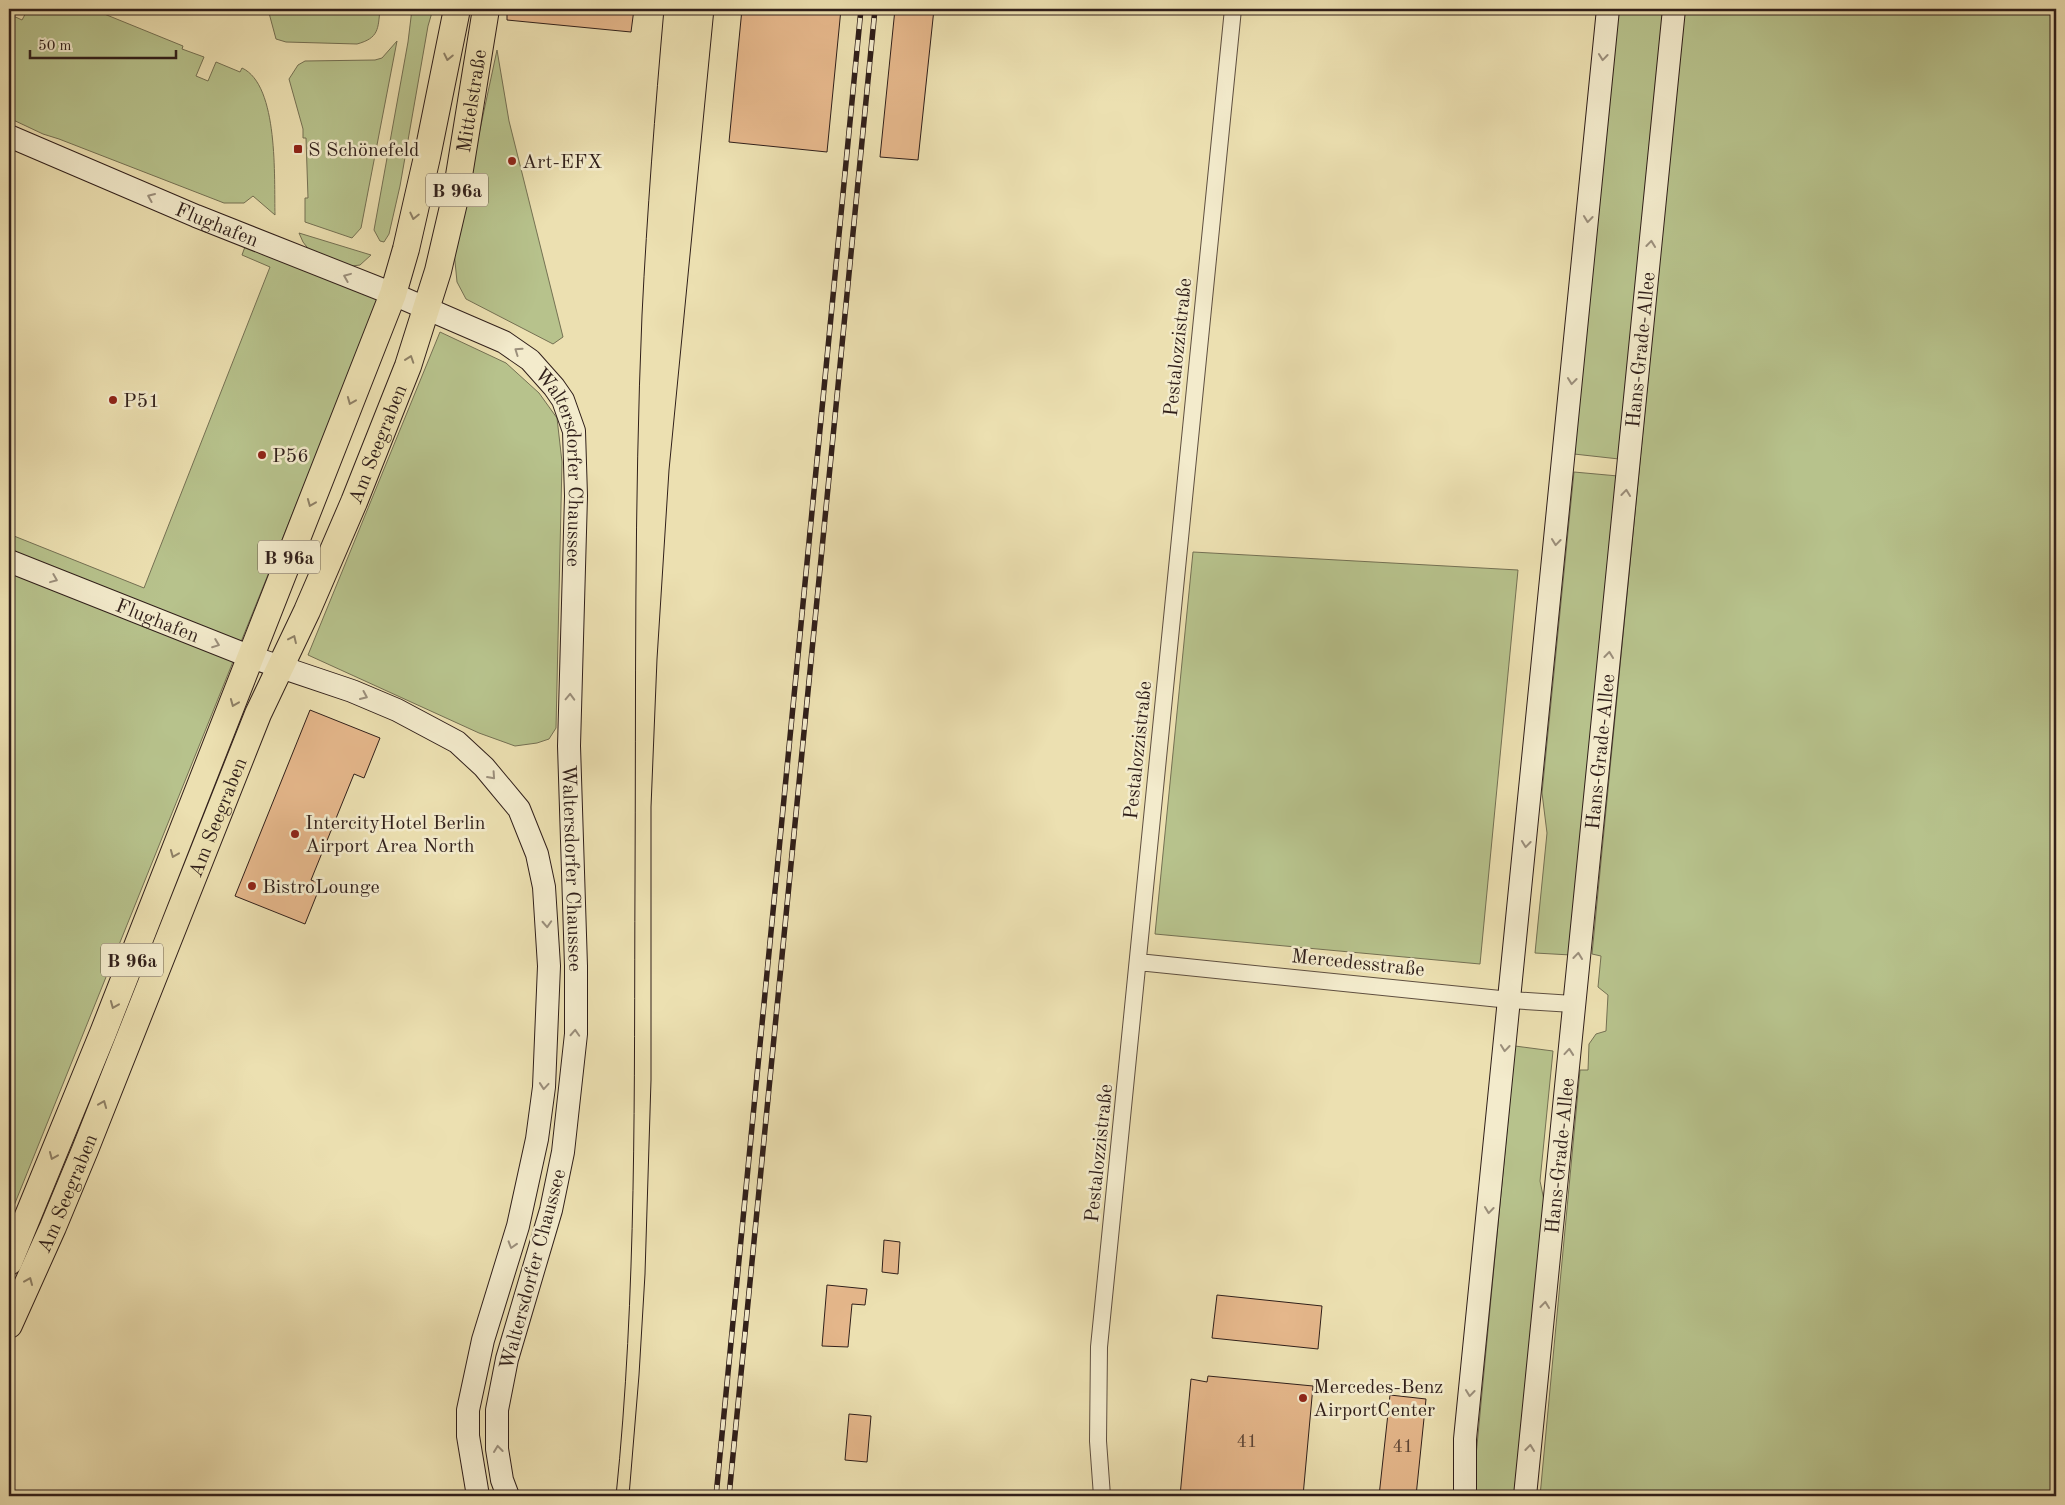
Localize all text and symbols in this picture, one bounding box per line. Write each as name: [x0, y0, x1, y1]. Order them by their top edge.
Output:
scale bar: [30, 28, 176, 60]
text: 50 m: [38, 39, 72, 54]
street label: Mittelstraße: [455, 48, 491, 154]
one-way arrow: [443, 52, 454, 61]
one-way arrow: [1598, 54, 1609, 62]
place label: S Schönefeld: [308, 141, 420, 161]
marker: S Schönefeld: [292, 143, 304, 155]
place label: Art-EFX: [522, 153, 602, 173]
marker: Art-EFX: [506, 155, 518, 167]
road number: B 96a: [426, 174, 488, 206]
one-way arrow: [147, 193, 156, 203]
street label: Flughafen: [172, 200, 261, 252]
one-way arrow: [409, 211, 420, 220]
one-way arrow: [1583, 215, 1594, 223]
one-way arrow: [1645, 240, 1656, 248]
street label: Hans-Grade-Allee: [1624, 271, 1660, 429]
one-way arrow: [343, 272, 352, 283]
street label: Pestalozzistraße: [1162, 277, 1196, 417]
one-way arrow: [514, 348, 524, 357]
one-way arrow: [404, 355, 414, 364]
street label: Waltersdorfer Chaussee: [530, 365, 584, 567]
one-way arrow: [1567, 377, 1578, 385]
street label: Am Seegraben: [346, 382, 412, 507]
place label: P51: [123, 392, 160, 412]
marker: P51: [107, 394, 119, 406]
one-way arrow: [347, 396, 358, 405]
place label: P56: [272, 447, 309, 467]
marker: P56: [256, 449, 268, 461]
one-way arrow: [1620, 489, 1631, 497]
one-way arrow: [306, 498, 317, 507]
one-way arrow: [1551, 539, 1562, 547]
road number: B 96a: [258, 540, 320, 574]
one-way arrow: [49, 573, 58, 583]
street label: Flughafen: [112, 596, 202, 647]
one-way arrow: [287, 635, 298, 644]
one-way arrow: [211, 637, 220, 648]
one-way arrow: [1603, 650, 1614, 658]
street label: Hans-Grade-Allee: [1584, 673, 1619, 831]
street label: Pestalozzistraße: [1122, 680, 1156, 820]
one-way arrow: [359, 689, 368, 700]
one-way arrow: [565, 693, 576, 701]
one-way arrow: [230, 698, 240, 707]
street label: Am Seegraben: [186, 755, 252, 880]
street label: Waltersdorfer Chaussee: [558, 764, 584, 972]
one-way arrow: [486, 770, 495, 779]
place label: IntercityHotel Berlin Airport Area North: [305, 814, 486, 857]
marker: IntercityHotel Berlin Airport Area North: [289, 828, 301, 840]
one-way arrow: [1520, 841, 1531, 849]
one-way arrow: [170, 849, 180, 858]
place label: BistroLounge: [262, 878, 380, 898]
marker: BistroLounge: [246, 880, 258, 892]
one-way arrow: [541, 920, 552, 928]
road number: B 96a: [101, 944, 163, 976]
street label: Mercedesstraße: [1290, 947, 1425, 981]
one-way arrow: [1572, 951, 1583, 959]
one-way arrow: [110, 1000, 120, 1009]
one-way arrow: [570, 1029, 581, 1037]
one-way arrow: [1500, 1045, 1511, 1053]
one-way arrow: [1563, 1048, 1574, 1056]
street label: Hans-Grade-Allee: [1543, 1077, 1579, 1235]
one-way arrow: [538, 1082, 549, 1090]
street label: Pestalozzistraße: [1083, 1083, 1117, 1223]
one-way arrow: [97, 1101, 107, 1109]
street label: Am Seegraben: [35, 1131, 102, 1256]
one-way arrow: [49, 1151, 60, 1160]
street label: Waltersdorfer Chaussee: [497, 1167, 570, 1372]
one-way arrow: [1484, 1206, 1495, 1214]
one-way arrow: [508, 1241, 518, 1249]
one-way arrow: [23, 1277, 34, 1286]
one-way arrow: [1539, 1301, 1550, 1309]
place label: Mercedes-Benz AirportCenter: [1313, 1378, 1443, 1421]
one-way arrow: [1465, 1389, 1476, 1397]
marker: Mercedes-Benz AirportCenter: [1297, 1392, 1309, 1404]
house number: 41: [1237, 1433, 1257, 1451]
house number: 41: [1393, 1438, 1413, 1456]
one-way arrow: [1524, 1443, 1535, 1451]
one-way arrow: [493, 1445, 504, 1453]

